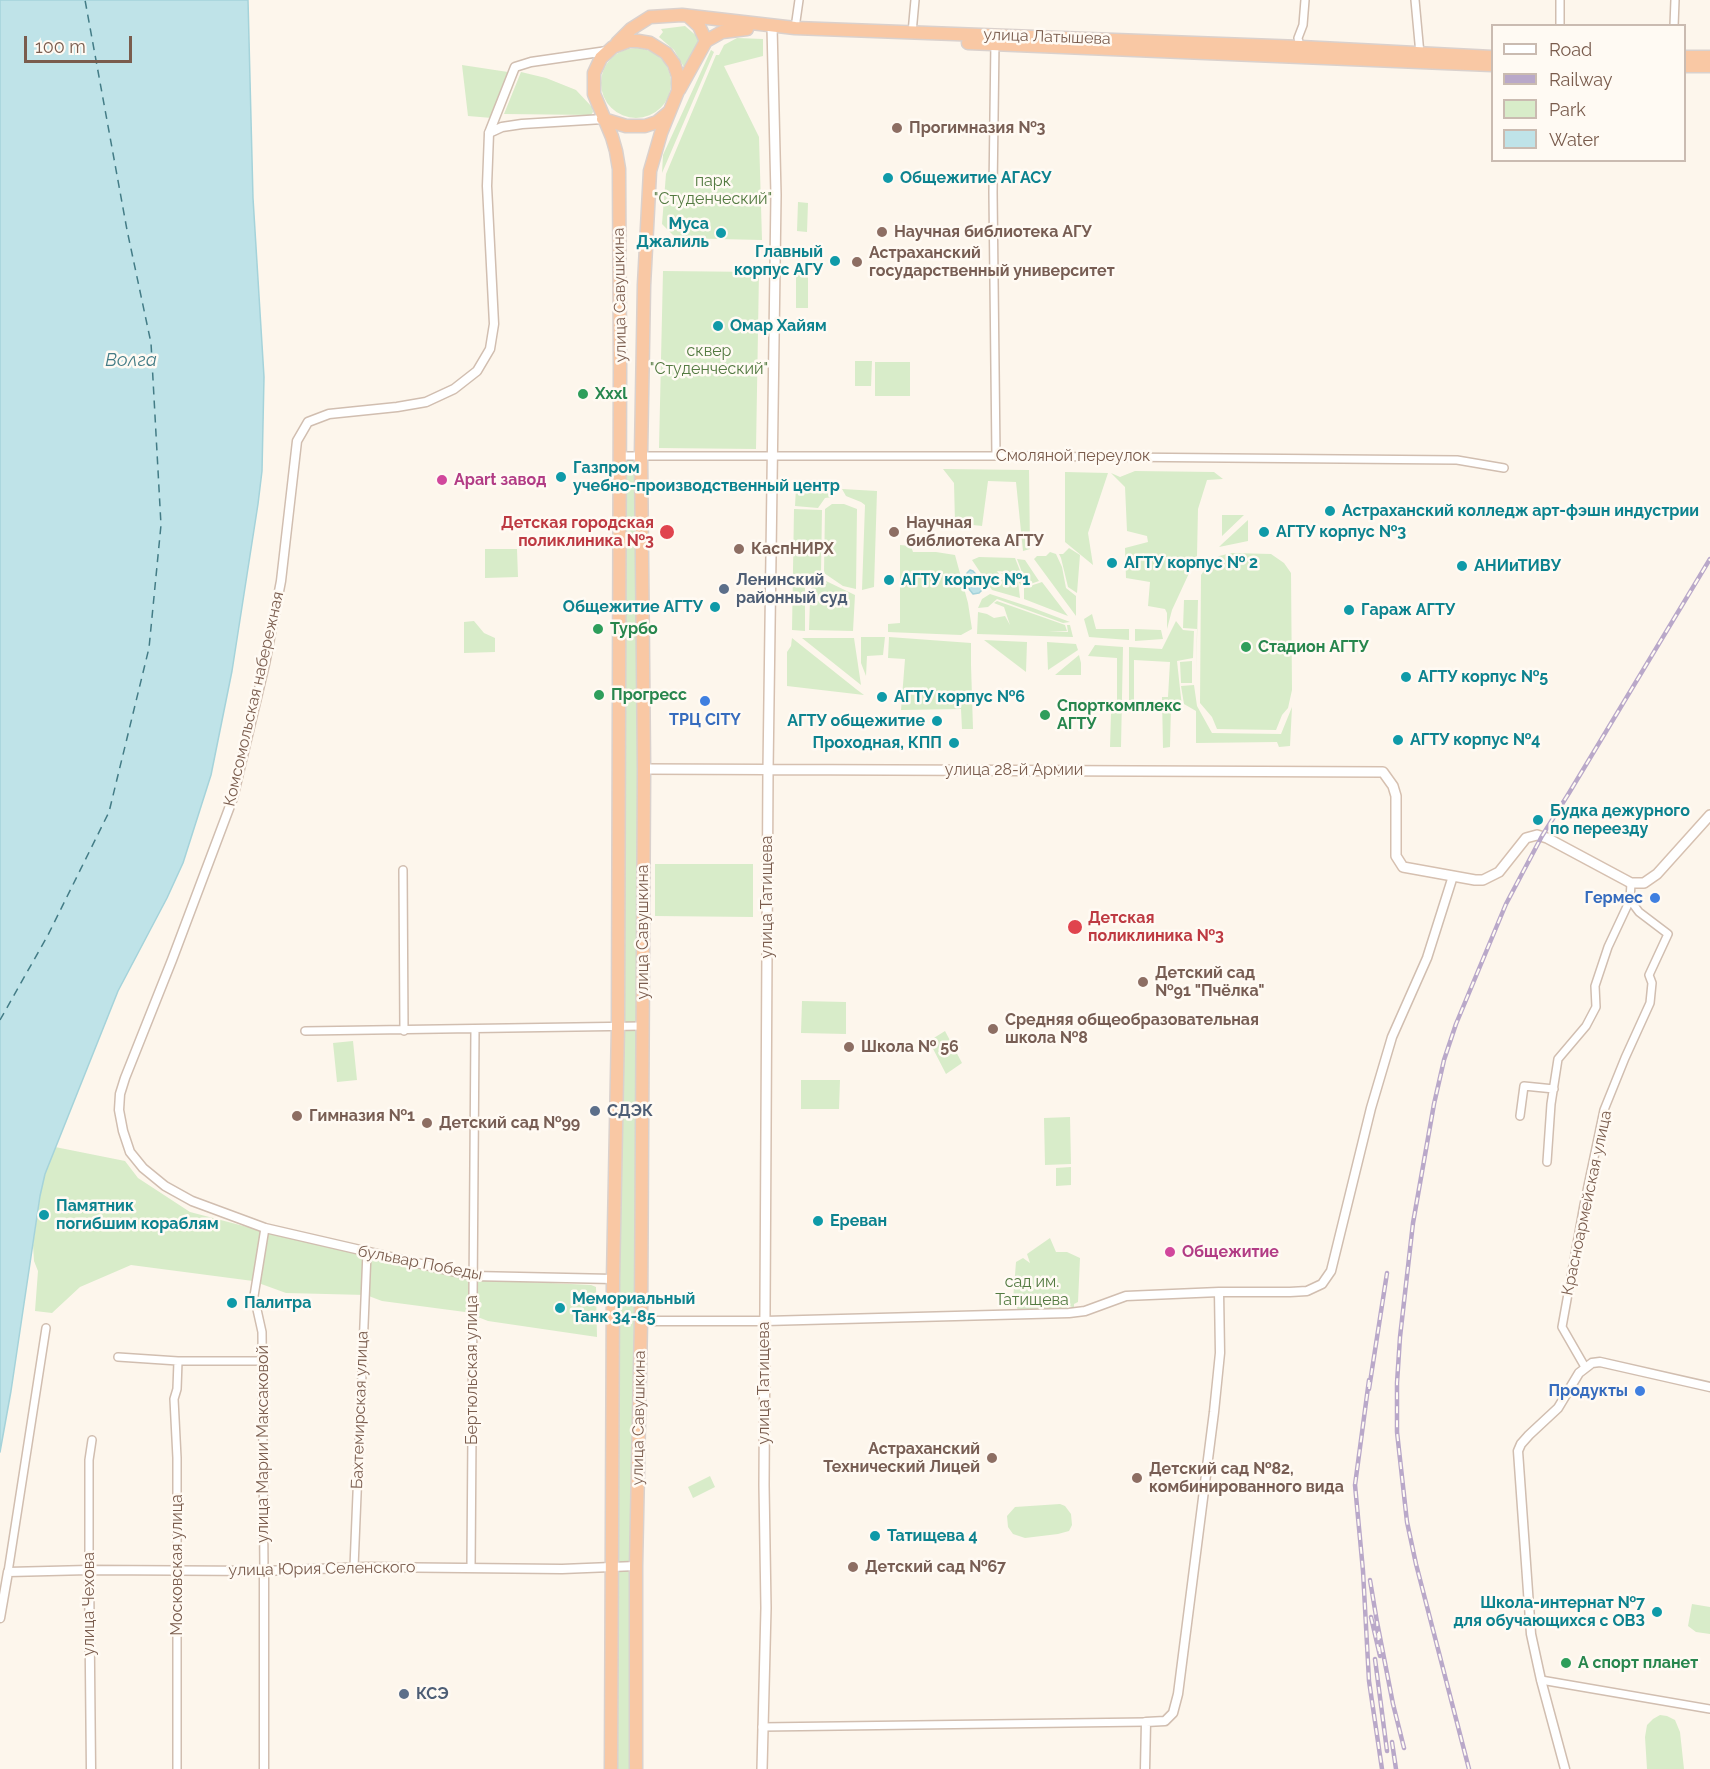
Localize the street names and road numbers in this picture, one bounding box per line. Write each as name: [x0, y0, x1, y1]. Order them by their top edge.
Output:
street label: улица Латышева: [983, 25, 1111, 49]
street label: улица Савушкина: [609, 227, 631, 363]
street label: Смоляной переулок: [996, 446, 1150, 466]
street label: Комсомольская набережная: [220, 590, 288, 808]
street label: улица 28-й Армии: [945, 760, 1083, 780]
street label: улица Татищева: [757, 836, 777, 958]
street label: улица Савушкина: [633, 865, 653, 999]
street label: Красноармейская улица: [1558, 1109, 1616, 1297]
street label: бульвар Победы: [356, 1242, 484, 1284]
street label: Бертюльская улица: [462, 1295, 482, 1445]
street label: улица Татищева: [754, 1322, 774, 1444]
street label: Бахтемирская улица: [348, 1331, 372, 1489]
street label: улица Марии Максаковой: [253, 1345, 273, 1543]
street label: улица Савушкина: [628, 1350, 650, 1486]
street label: Московская улица: [167, 1494, 187, 1636]
street label: улица Чехова: [79, 1552, 99, 1656]
street label: улица Юрия Селенского: [228, 1558, 416, 1580]

